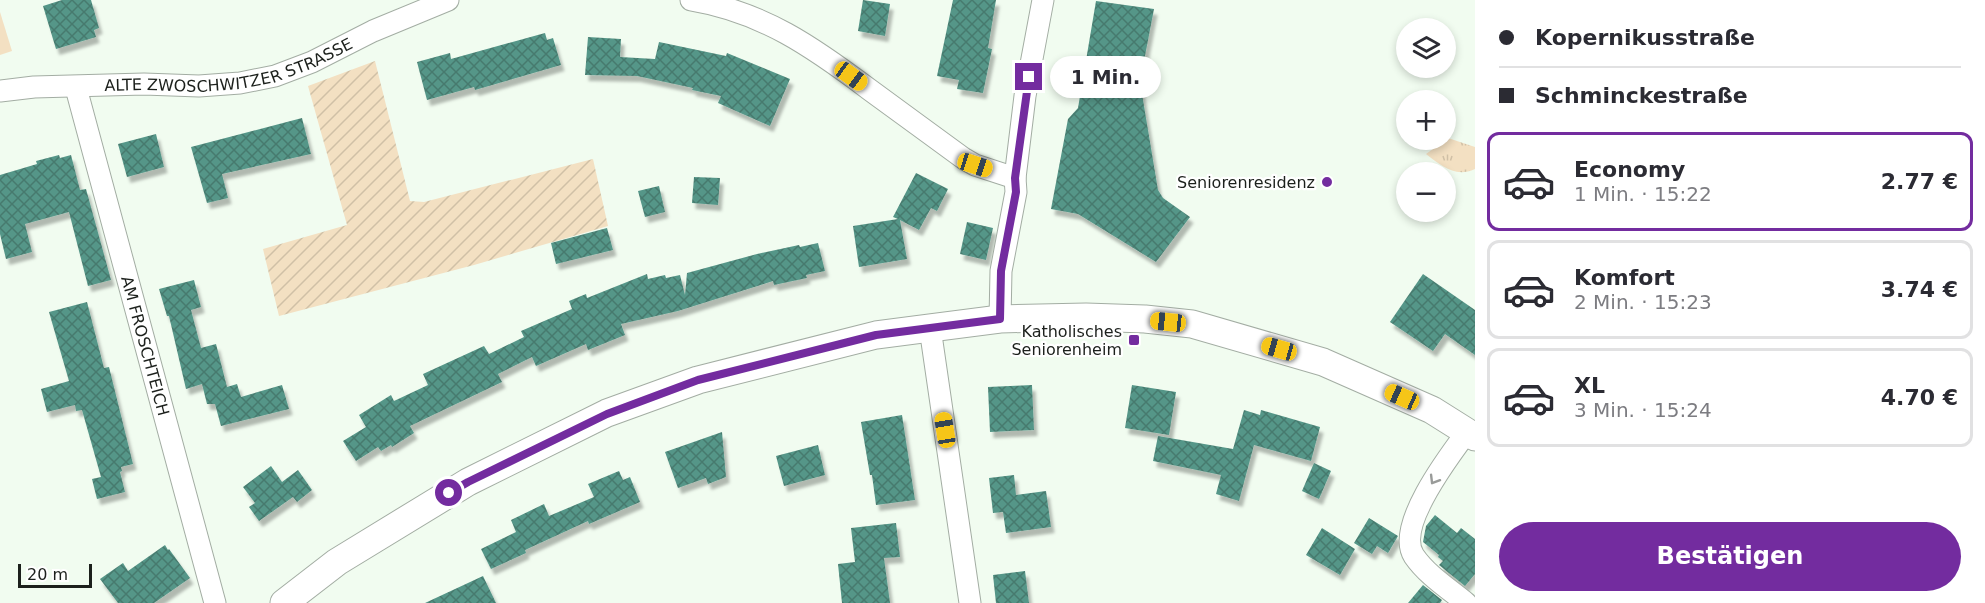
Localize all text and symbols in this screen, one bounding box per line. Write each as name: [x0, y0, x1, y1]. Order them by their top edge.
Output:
map controls: [1396, 18, 1456, 222]
button: layers: [1396, 18, 1456, 78]
text: Kopernikusstraße: [1535, 25, 1755, 50]
street label: ALTE ZWOSCHWITZER STRASSE: [104, 34, 356, 96]
callout: 1 Min.: [1050, 56, 1161, 98]
car: [831, 58, 871, 94]
route end: [1015, 63, 1042, 90]
text: 1 Min.: [1071, 65, 1140, 89]
text: Schminckestraße: [1535, 83, 1748, 108]
button: +: [1396, 90, 1456, 150]
car: [955, 151, 995, 179]
icon: car: [1502, 155, 1556, 209]
text: Economy: [1574, 157, 1685, 182]
button: −: [1396, 162, 1456, 222]
text: 2.77 €: [1881, 169, 1958, 194]
place label: Seniorenresidenz: [1177, 173, 1315, 192]
marker: Seniorenresidenz: [1320, 175, 1334, 189]
text: 1 Min. · 15:22: [1574, 182, 1712, 206]
icon: car: [1502, 263, 1556, 317]
text: Komfort: [1574, 265, 1675, 290]
street label: AM FROSCHTEICH: [117, 274, 173, 418]
text: 3.74 €: [1881, 277, 1958, 302]
text: 2 Min. · 15:23: [1574, 290, 1712, 314]
car: [1149, 311, 1187, 333]
place label: Katholisches Seniorenheim: [1011, 322, 1122, 359]
marker: Katholisches Seniorenheim: [1127, 333, 1141, 347]
car: [1259, 335, 1299, 363]
icon: car: [1502, 371, 1556, 425]
text: XL: [1574, 373, 1605, 398]
car: [1382, 381, 1422, 413]
text: 4.70 €: [1881, 385, 1958, 410]
text: 3 Min. · 15:24: [1574, 398, 1712, 422]
car: [933, 411, 957, 449]
one-way arrow: [1430, 474, 1442, 484]
route start: [435, 479, 462, 506]
button: Bestätigen: [1499, 522, 1961, 591]
scale bar: [18, 561, 92, 588]
text: 20 m: [27, 565, 68, 584]

